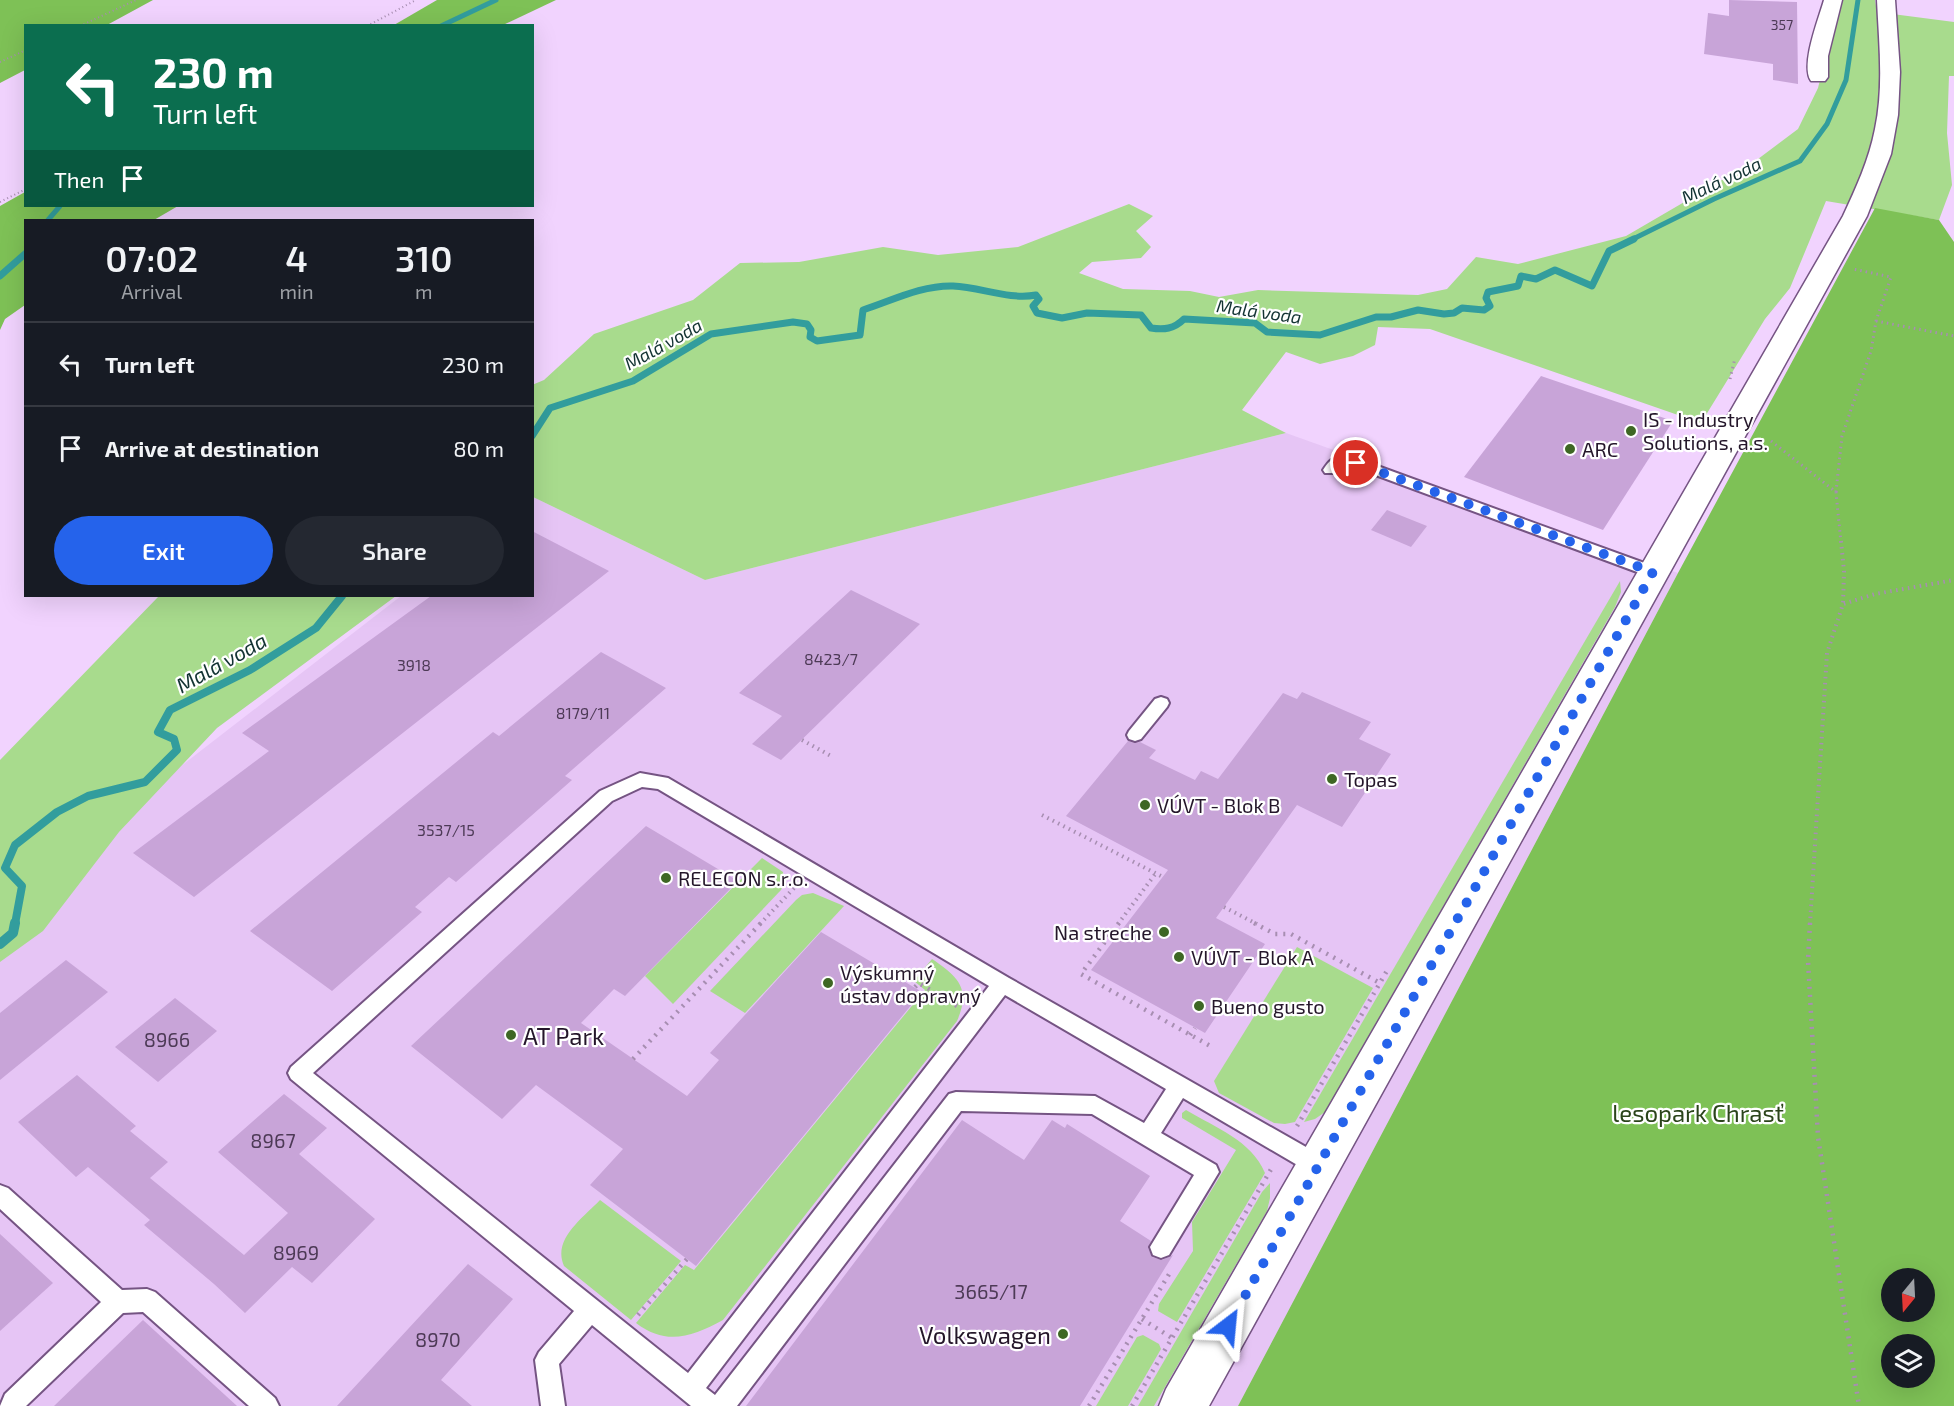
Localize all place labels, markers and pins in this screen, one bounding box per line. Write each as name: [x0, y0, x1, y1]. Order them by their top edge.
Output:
place label: IS - Industry Solutions, a.s.: [1643, 407, 1768, 454]
marker: IS - Industry Solutions, a.s.: [1624, 424, 1638, 438]
pin: [1330, 437, 1381, 488]
place label: ARC: [1582, 437, 1618, 461]
marker: ARC: [1563, 442, 1577, 456]
place label: Topas: [1344, 767, 1397, 791]
marker: Topas: [1325, 772, 1339, 786]
place label: VÚVT - Blok B: [1157, 793, 1280, 817]
marker: VÚVT - Blok B: [1138, 798, 1152, 812]
place label: RELECON s.r.o.: [678, 866, 808, 890]
marker: RELECON s.r.o.: [659, 871, 673, 885]
place label: Na streche: [1054, 920, 1152, 944]
marker: Na streche: [1157, 925, 1171, 939]
place label: VÚVT - Blok A: [1191, 945, 1314, 969]
marker: VÚVT - Blok A: [1172, 950, 1186, 964]
place label: Výskumný ústav dopravný: [840, 960, 981, 1007]
marker: Výskumný ústav dopravný: [821, 976, 835, 990]
place label: Bueno gusto: [1211, 994, 1325, 1018]
marker: Bueno gusto: [1192, 999, 1206, 1013]
place label: AT Park: [523, 1021, 604, 1050]
marker: AT Park: [504, 1028, 518, 1042]
place label: Volkswagen: [919, 1320, 1051, 1349]
marker: Volkswagen: [1056, 1327, 1070, 1341]

